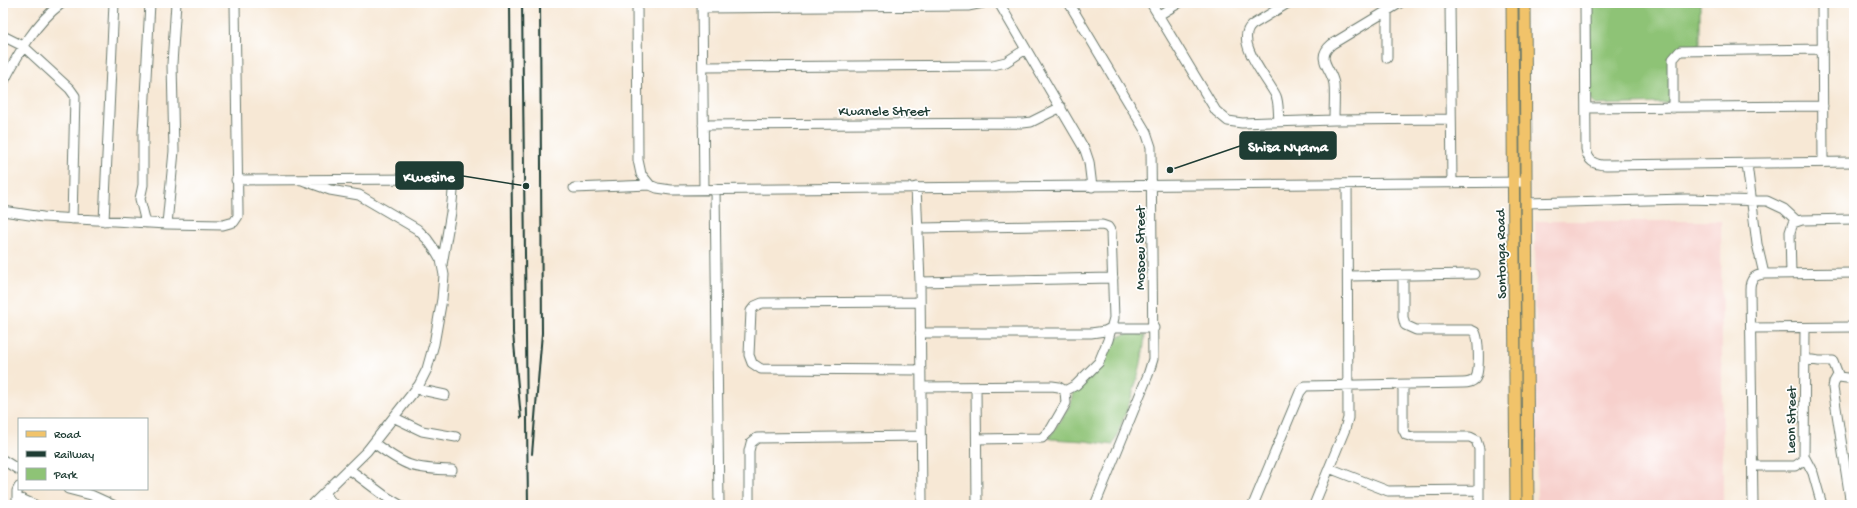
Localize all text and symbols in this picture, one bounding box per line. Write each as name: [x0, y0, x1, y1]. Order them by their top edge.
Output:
street label: Kwanele Street: [838, 104, 931, 121]
callout: Shisa Nyama: [1240, 132, 1336, 159]
text: Shisa Nyama: [1248, 139, 1329, 157]
callout: Kwesine: [396, 162, 463, 189]
text: Kwesine: [402, 169, 456, 187]
street label: Mosoeu Street: [1133, 205, 1150, 290]
street label: Sontonga Road: [1493, 207, 1512, 299]
street label: Leon Street: [1783, 385, 1802, 454]
legend: [18, 418, 148, 490]
text: Road: [54, 429, 81, 443]
text: Railway: [54, 449, 94, 463]
text: Park: [53, 469, 79, 483]

